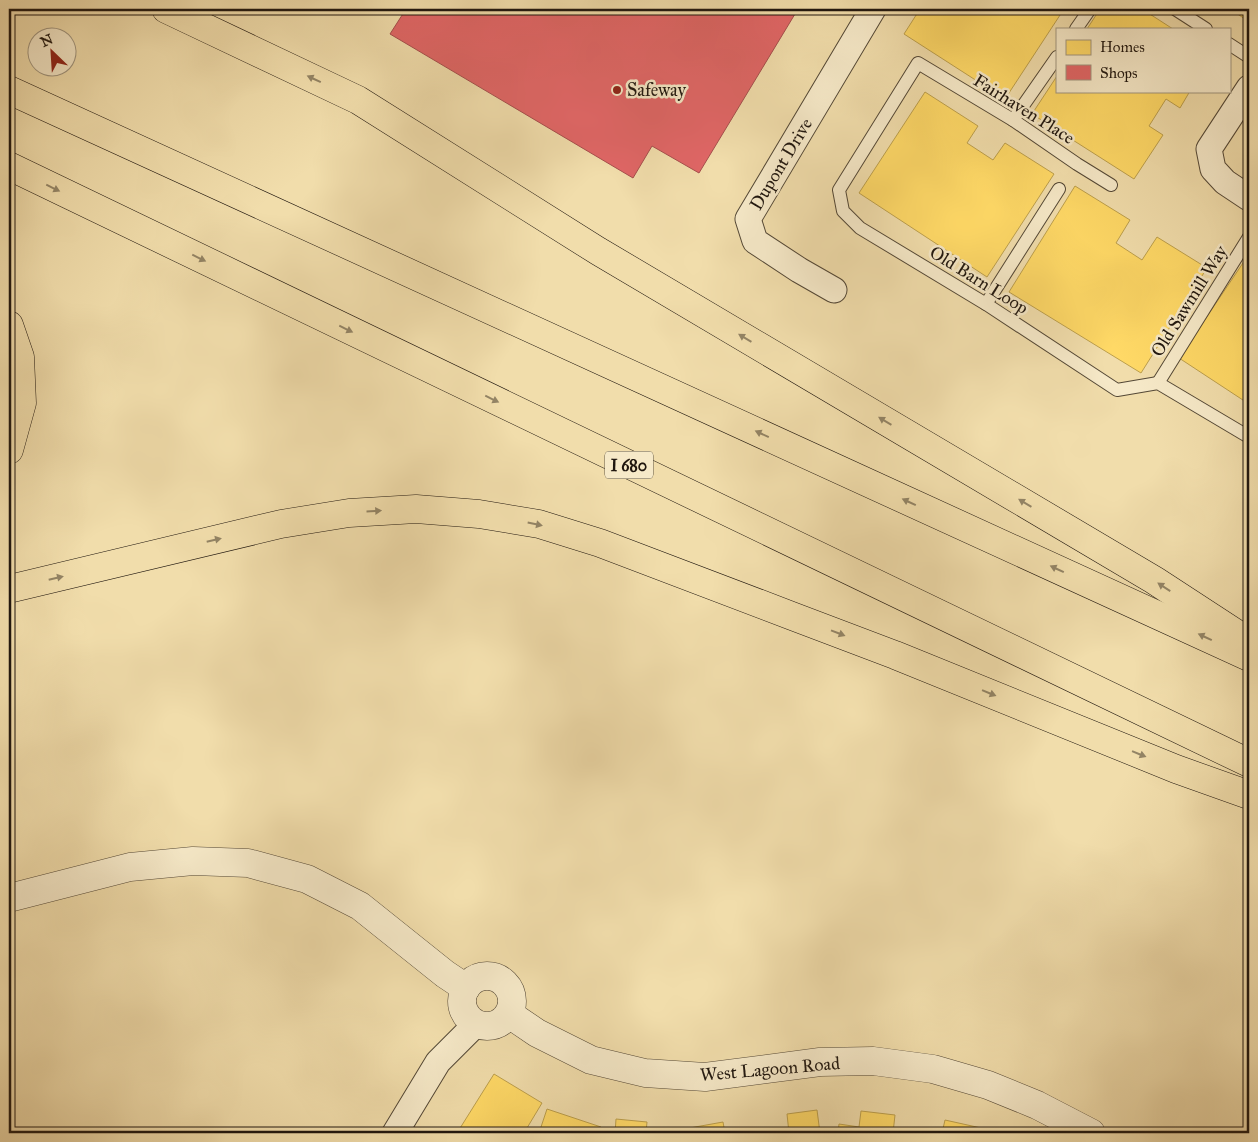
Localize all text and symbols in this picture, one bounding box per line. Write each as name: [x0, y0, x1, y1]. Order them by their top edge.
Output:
north arrow: [28, 28, 78, 78]
legend: [1056, 28, 1230, 92]
text: N: [38, 30, 56, 51]
text: Homes: [1100, 38, 1145, 56]
text: Shops: [1100, 64, 1138, 82]
street label: Fairhaven Place: [969, 69, 1079, 149]
one-way arrow: [307, 74, 321, 82]
place label: Safeway: [627, 79, 686, 101]
marker: Safeway: [611, 84, 623, 96]
street label: Dupont Drive: [745, 114, 817, 214]
one-way arrow: [46, 184, 60, 192]
street label: Old Barn Loop: [926, 241, 1032, 319]
street label: Old Sawmill Way: [1146, 241, 1232, 361]
one-way arrow: [192, 254, 206, 262]
one-way arrow: [338, 324, 353, 333]
one-way arrow: [739, 333, 752, 342]
one-way arrow: [485, 395, 499, 403]
one-way arrow: [878, 416, 891, 425]
one-way arrow: [755, 430, 769, 438]
road number: I 680: [605, 452, 653, 478]
one-way arrow: [902, 497, 916, 505]
one-way arrow: [1018, 499, 1031, 508]
one-way arrow: [366, 507, 382, 515]
one-way arrow: [528, 520, 543, 528]
one-way arrow: [207, 536, 222, 544]
one-way arrow: [1050, 565, 1064, 573]
one-way arrow: [49, 574, 64, 582]
one-way arrow: [1158, 582, 1171, 591]
one-way arrow: [830, 630, 845, 638]
one-way arrow: [1198, 633, 1212, 641]
one-way arrow: [982, 689, 997, 697]
one-way arrow: [1132, 751, 1147, 758]
street label: West Lagoon Road: [699, 1052, 841, 1087]

